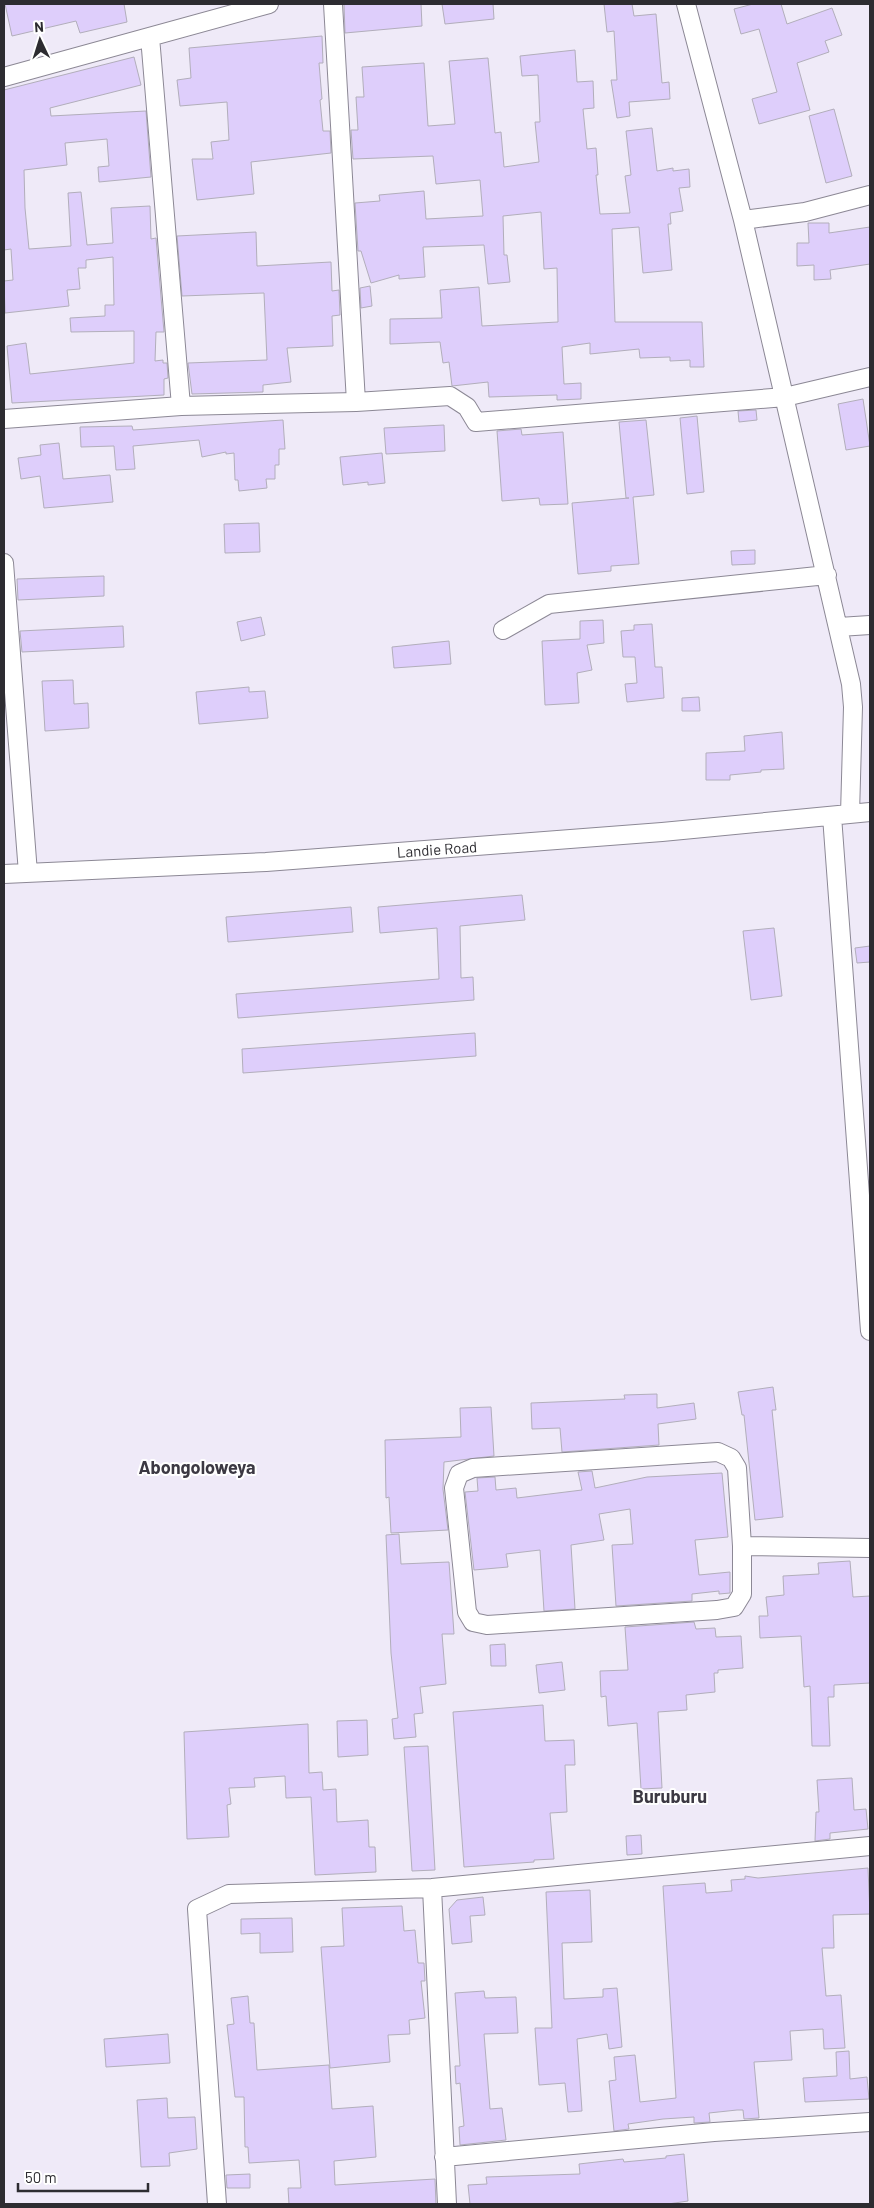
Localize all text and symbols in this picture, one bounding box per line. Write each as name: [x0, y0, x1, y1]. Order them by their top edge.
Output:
north arrow: [15, 15, 65, 65]
text: N: [34, 18, 44, 35]
street label: Landie Road: [396, 837, 478, 861]
district label: Abongoloweya: [139, 1456, 255, 1478]
district label: Buruburu: [633, 1785, 707, 1807]
scale bar: [18, 2160, 148, 2192]
text: 50 m: [25, 2168, 57, 2186]

